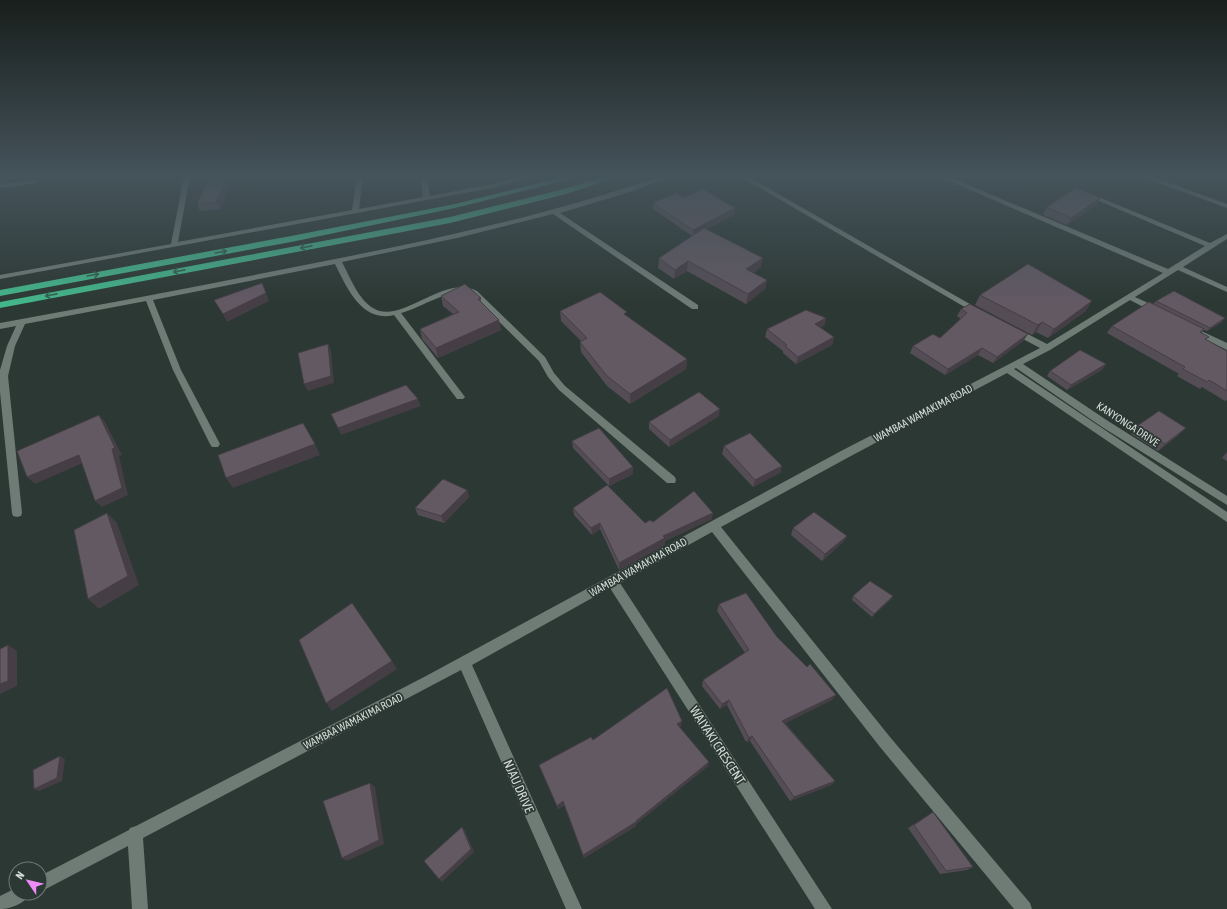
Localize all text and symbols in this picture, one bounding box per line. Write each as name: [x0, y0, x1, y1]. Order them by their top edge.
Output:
one-way arrow: [300, 243, 313, 251]
one-way arrow: [214, 248, 227, 256]
one-way arrow: [172, 267, 185, 275]
one-way arrow: [87, 271, 100, 279]
one-way arrow: [45, 292, 58, 300]
street label: WAMBAA WAMAKIMA ROAD: [872, 382, 974, 444]
street label: KANYONGA DRIVE: [1095, 399, 1162, 449]
street label: WAMBAA WAMAKIMA ROAD: [587, 535, 689, 599]
street label: WAMBAA WAMAKIMA ROAD: [301, 691, 405, 751]
street label: WAIYAKI CRESCENT: [687, 703, 749, 787]
street label: NJAU DRIVE: [500, 757, 537, 816]
north arrow: [8, 861, 48, 901]
text: N: [13, 869, 27, 881]

